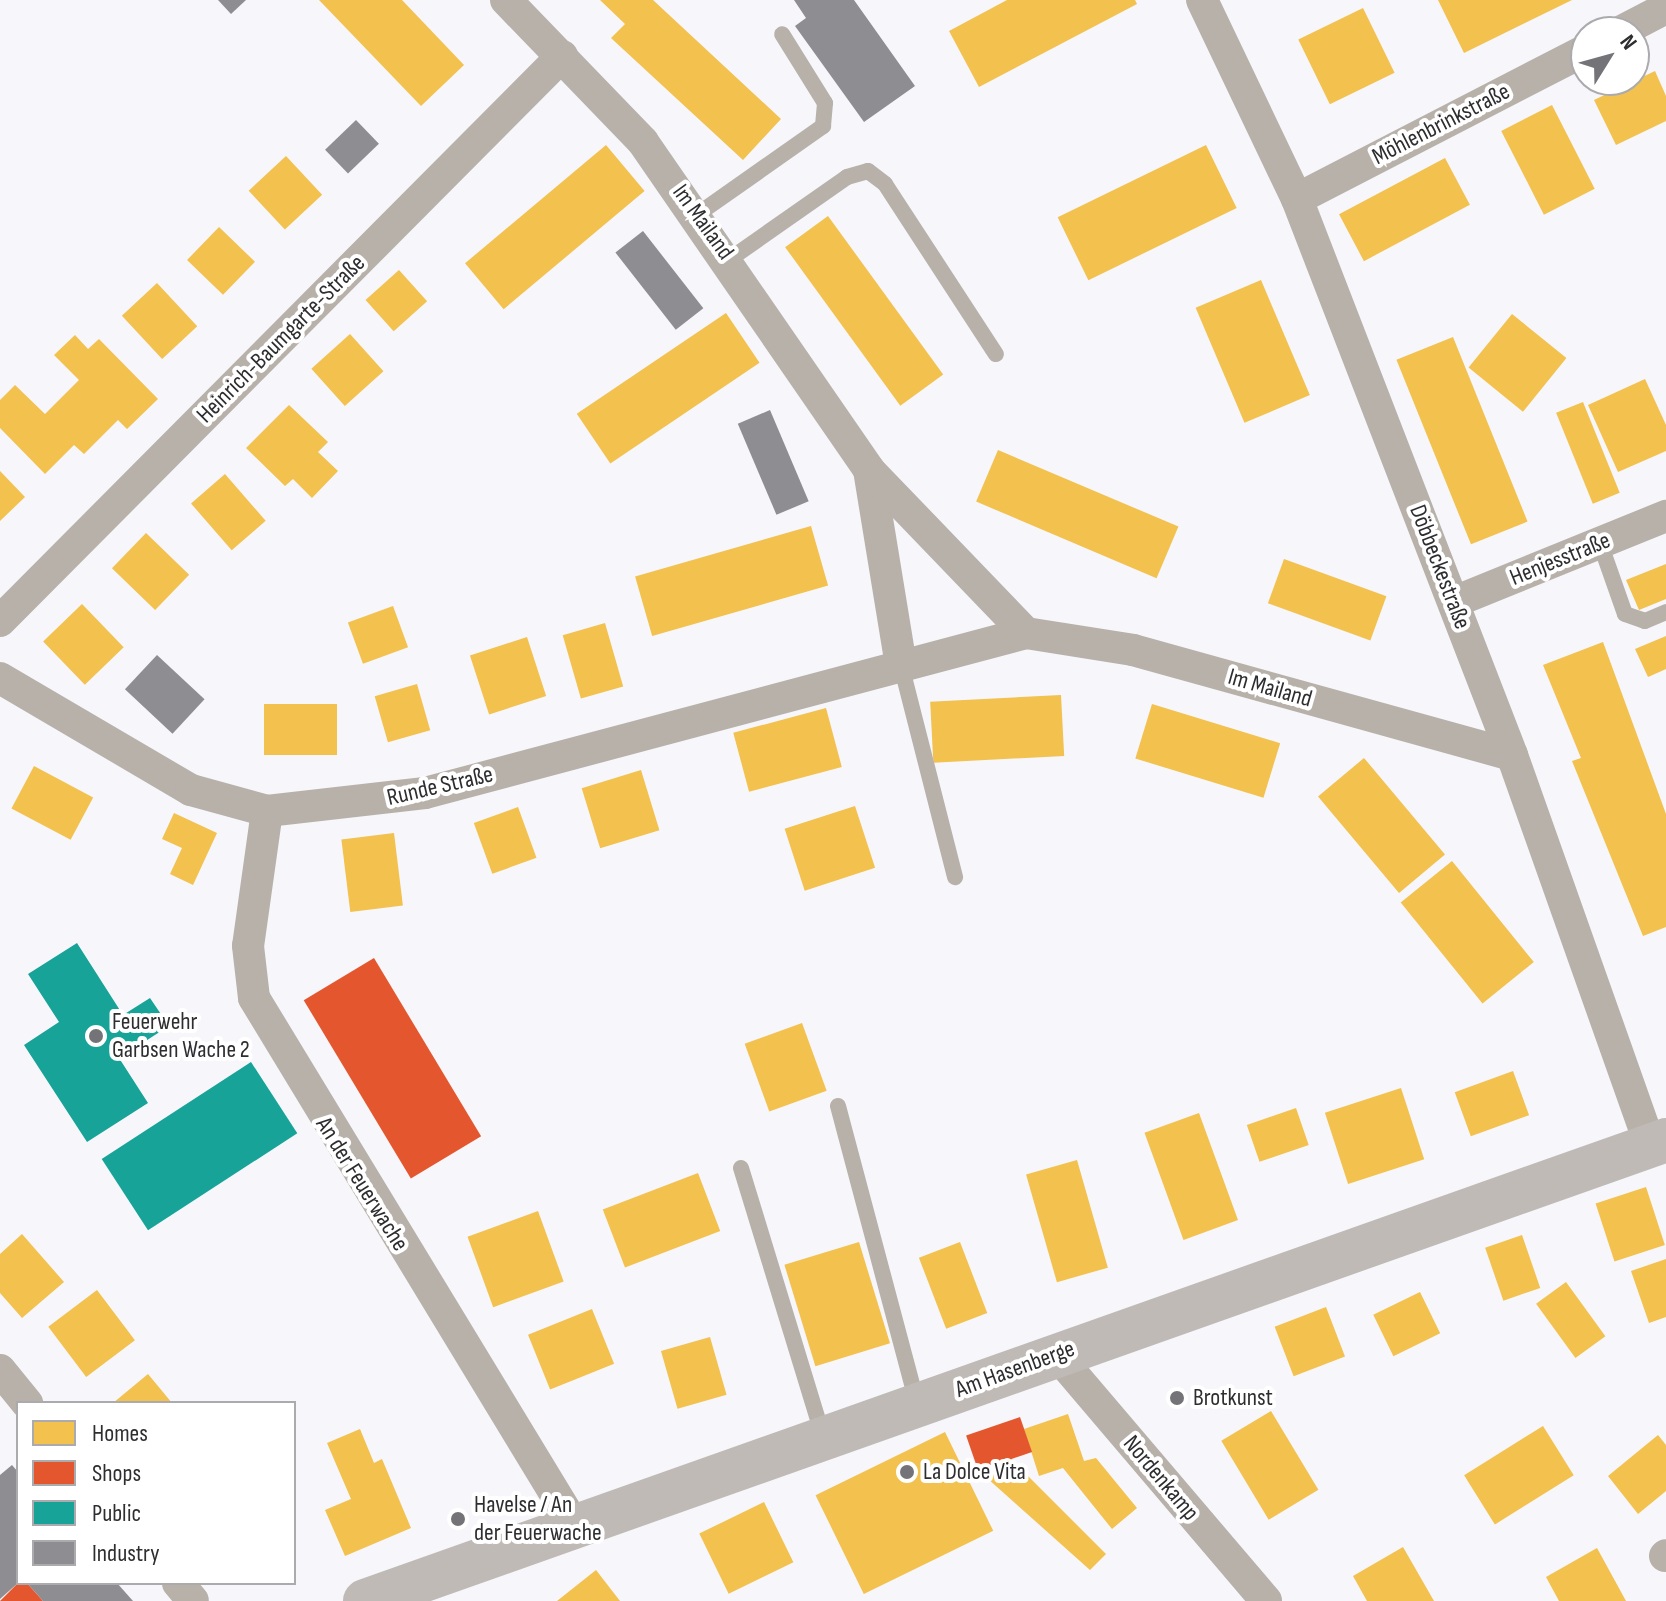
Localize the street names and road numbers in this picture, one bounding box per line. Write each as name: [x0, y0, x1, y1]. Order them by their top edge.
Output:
street label: Möhlenbrinkstraße: [1367, 77, 1515, 171]
street label: Im Mailand: [666, 179, 740, 265]
street label: Heinrich-Baumgarte-Straße: [191, 249, 371, 429]
street label: Döbbeckestraße: [1403, 501, 1477, 633]
street label: Henjesstraße: [1506, 526, 1614, 592]
street label: Im Mailand: [1225, 662, 1315, 714]
street label: Runde Straße: [384, 760, 496, 812]
street label: An der Feuerwache: [309, 1112, 415, 1256]
street label: Am Hasenberge: [951, 1334, 1079, 1404]
street label: Nordenkamp: [1117, 1430, 1205, 1526]

